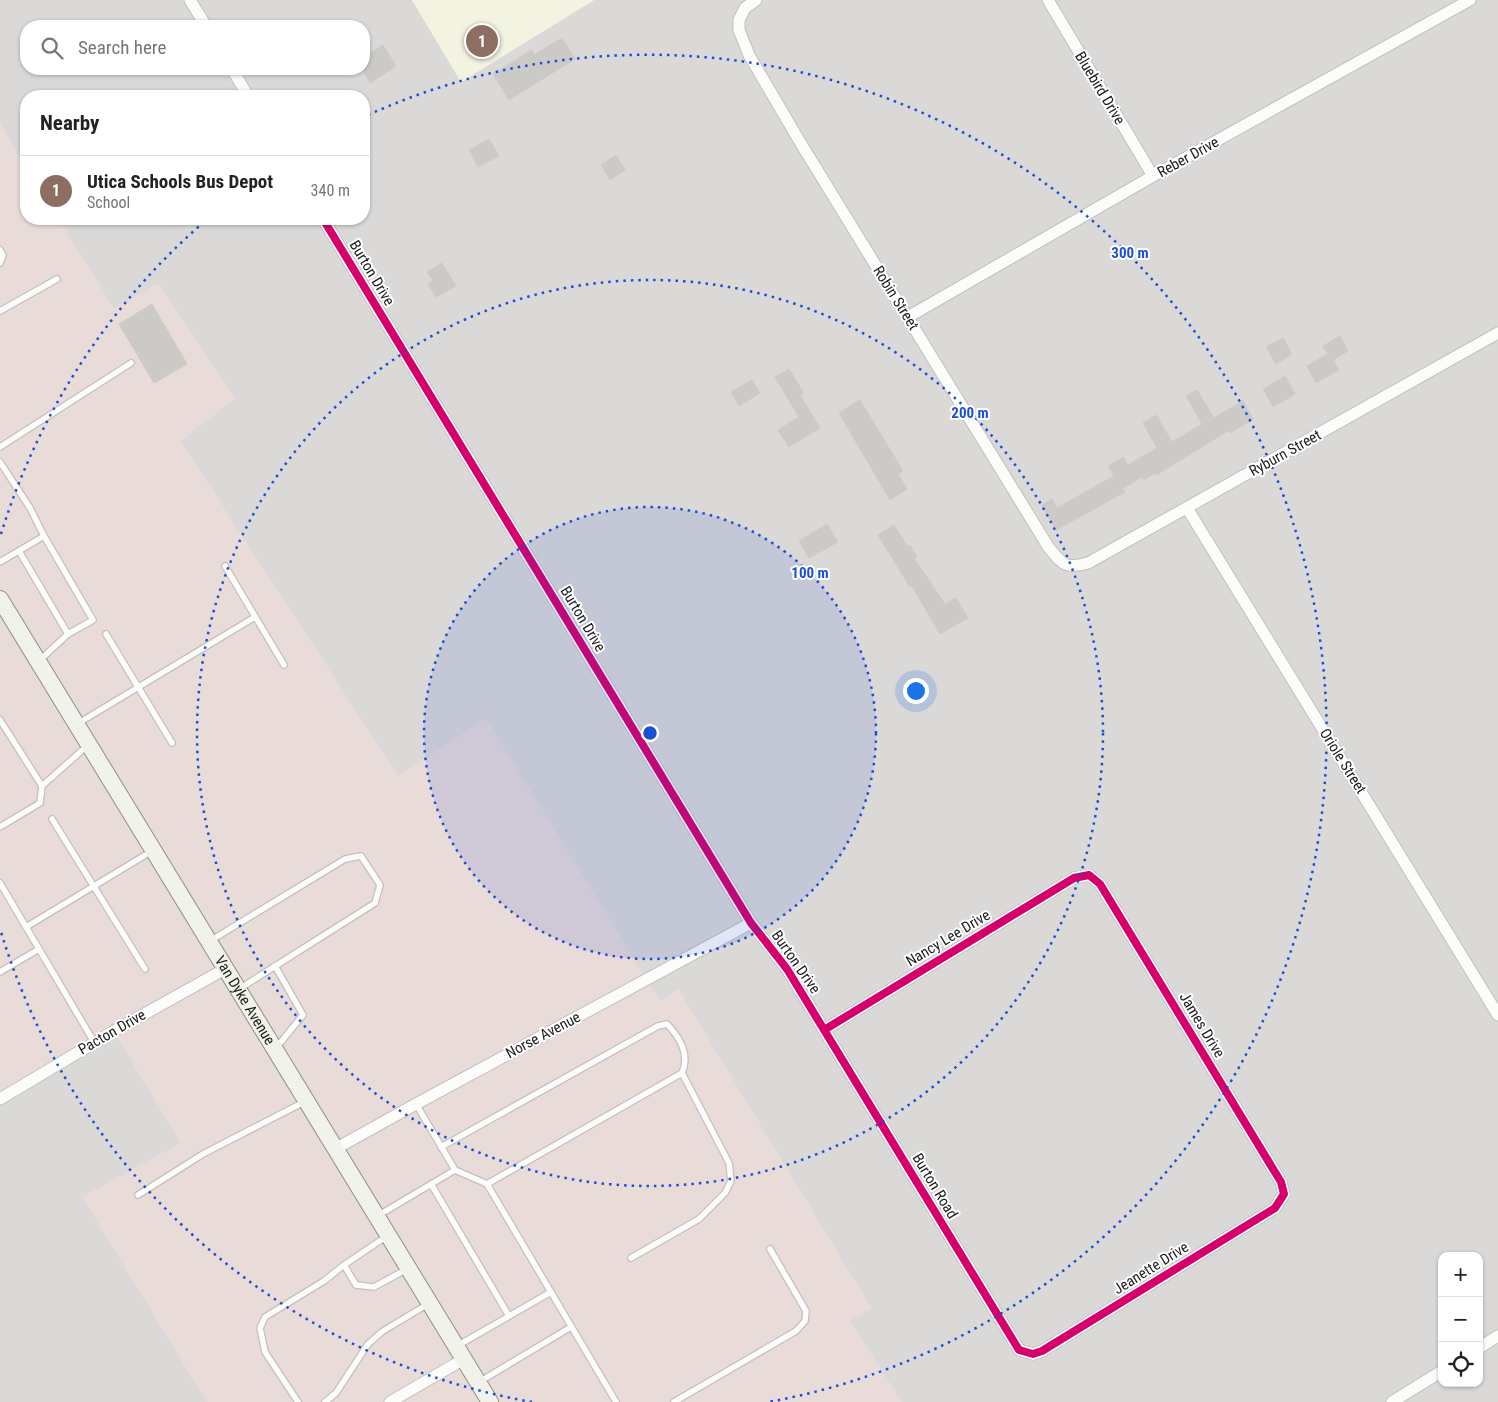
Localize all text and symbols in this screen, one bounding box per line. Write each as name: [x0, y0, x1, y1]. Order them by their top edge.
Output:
search box: [20, 20, 370, 75]
pin: 1: [466, 22, 498, 60]
icon: search: [38, 34, 66, 62]
text: Search here: [78, 36, 166, 59]
street label: Bluebird Drive: [1071, 48, 1129, 128]
text: Nearby: [40, 111, 99, 135]
street label: Reber Drive: [1154, 133, 1222, 181]
text: Utica Schools Bus Depot: [87, 170, 273, 193]
text: 1: [52, 181, 60, 200]
text: 340 m: [311, 181, 350, 200]
text: School: [87, 193, 130, 212]
street label: Burton Drive: [346, 237, 398, 309]
text: 300 m: [1111, 244, 1149, 262]
street label: Robin Street: [869, 263, 923, 333]
text: 200 m: [951, 404, 989, 422]
street label: Ryburn Street: [1246, 426, 1324, 480]
text: 100 m: [791, 564, 829, 582]
street label: Burton Drive: [557, 583, 609, 655]
your location: [903, 678, 929, 704]
centre of rings: [641, 724, 659, 742]
street label: Oriole Street: [1316, 725, 1370, 797]
street label: Nancy Lee Drive: [903, 906, 993, 970]
street label: Burton Drive: [768, 927, 824, 997]
street label: Van Dyke Avenue: [211, 952, 279, 1048]
street label: James Drive: [1175, 989, 1229, 1061]
street label: Pacton Drive: [75, 1006, 149, 1058]
street label: Norse Avenue: [503, 1008, 583, 1062]
street label: Burton Road: [908, 1150, 962, 1222]
street label: Jeanette Drive: [1110, 1238, 1192, 1298]
map controls: [1438, 1252, 1483, 1387]
button: +: [1438, 1252, 1483, 1297]
button: −: [1438, 1297, 1483, 1342]
button: locate: [1438, 1342, 1483, 1387]

